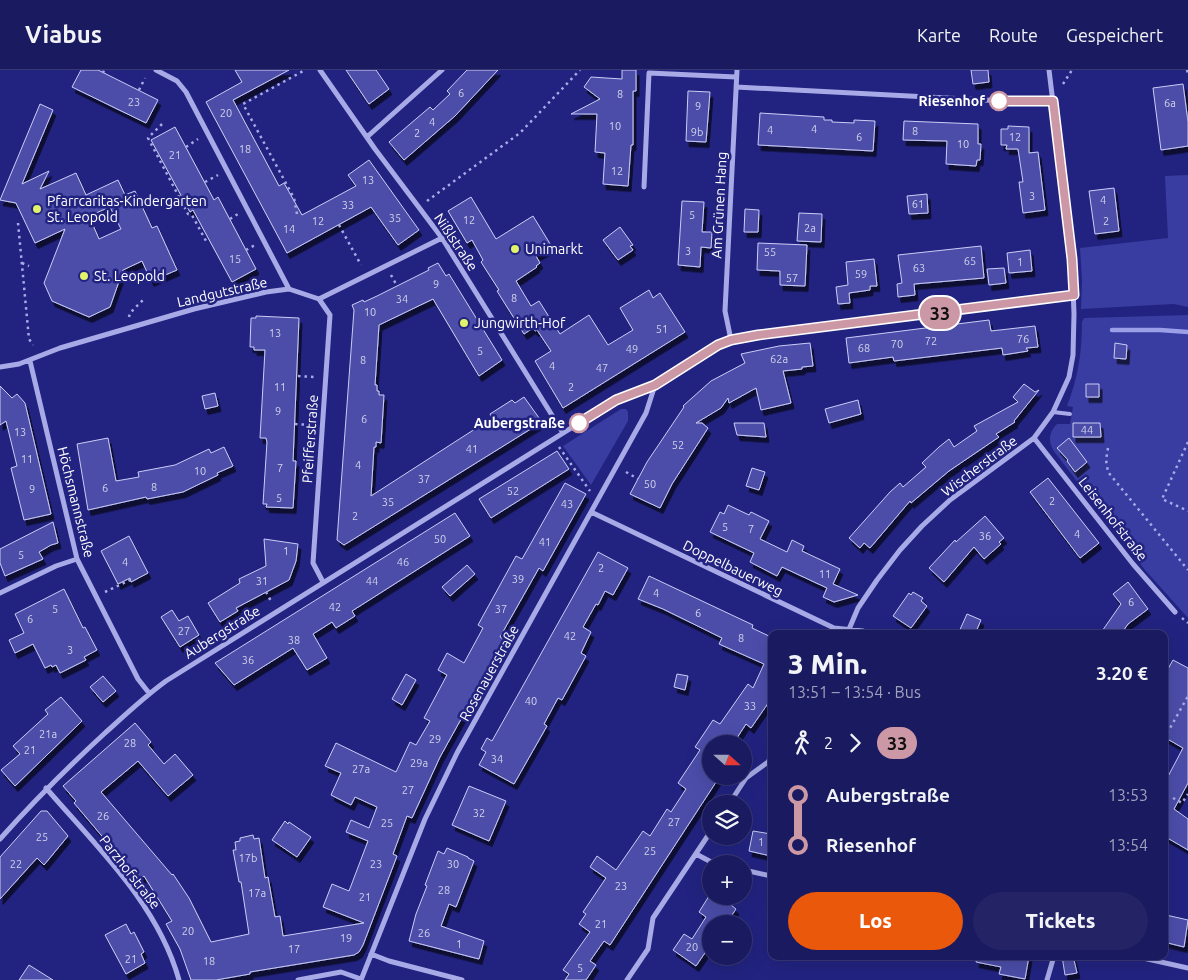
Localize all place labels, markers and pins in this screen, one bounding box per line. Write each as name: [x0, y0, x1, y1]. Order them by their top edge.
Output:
marker: Riesenhof: [989, 91, 1009, 111]
place label: Riesenhof: [919, 93, 985, 109]
place label: Pfarrcaritas-Kindergarten St. Leopold: [47, 193, 207, 225]
marker: Pfarrcaritas-Kindergarten St. Leopold: [31, 203, 43, 215]
place label: Unimarkt: [525, 241, 584, 257]
marker: Unimarkt: [509, 243, 521, 255]
place label: St. Leopold: [94, 268, 165, 284]
marker: St. Leopold: [78, 270, 90, 282]
place label: Jungwirth-Hof: [474, 315, 566, 331]
marker: Jungwirth-Hof: [458, 317, 470, 329]
marker: Aubergstraße: [569, 413, 589, 433]
place label: Aubergstraße: [474, 415, 565, 431]

